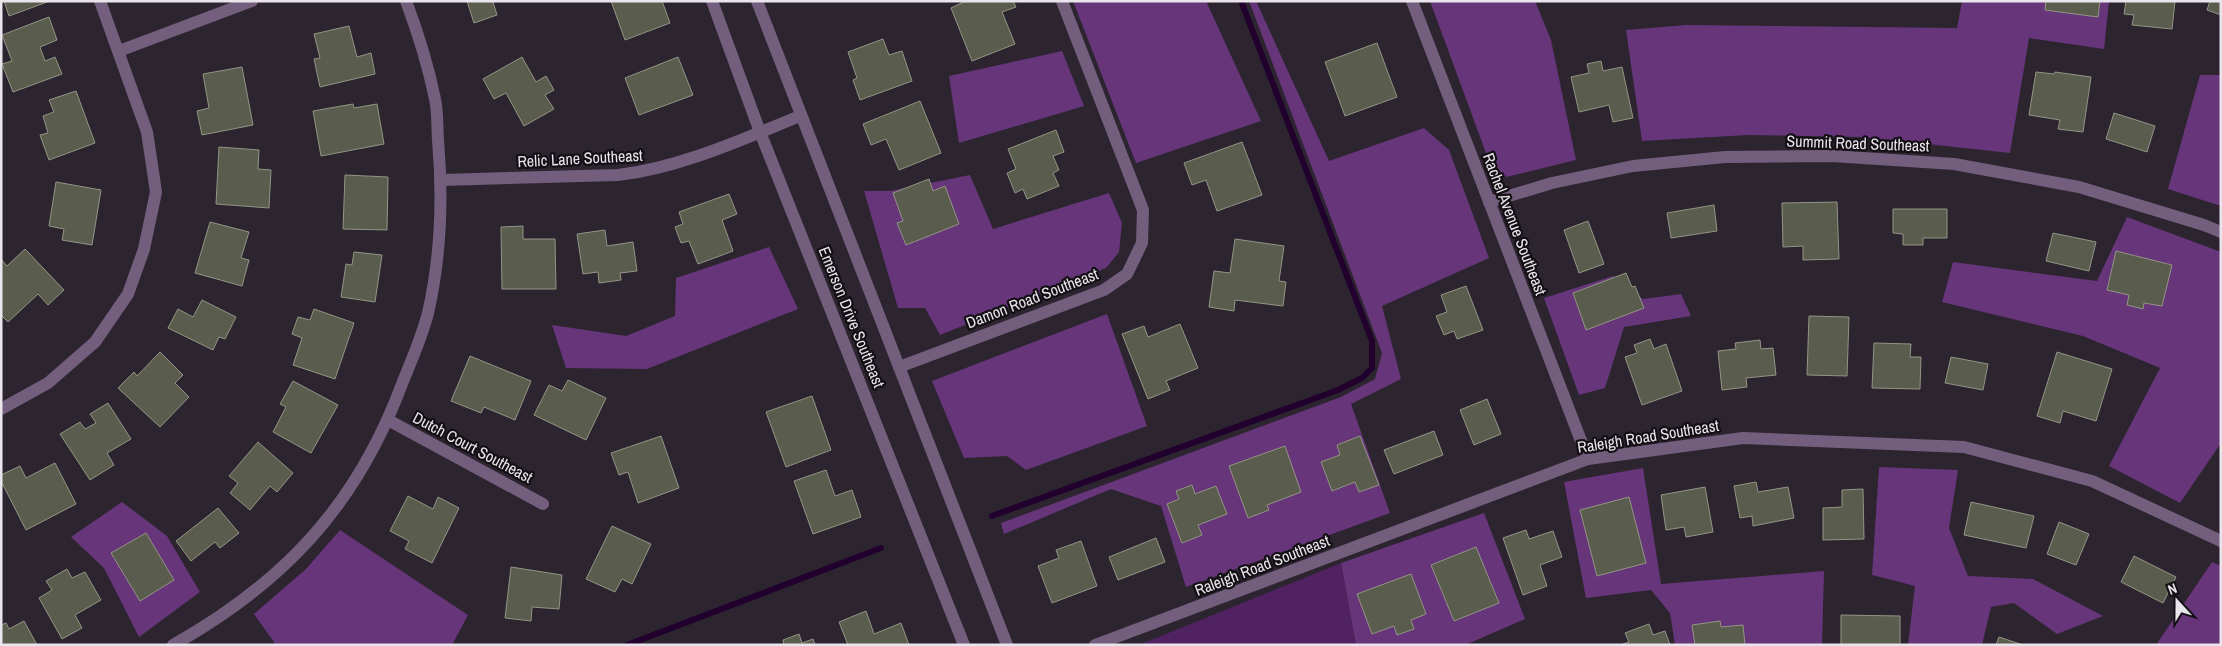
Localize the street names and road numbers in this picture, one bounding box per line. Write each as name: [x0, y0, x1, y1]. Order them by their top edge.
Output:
street label: Summit Road Southeast: [1786, 130, 1930, 156]
street label: Relic Lane Southeast: [517, 144, 644, 172]
street label: Rachel Avenue Southeast: [1478, 150, 1552, 299]
street label: Emerson Drive Southeast: [814, 243, 890, 391]
street label: Damon Road Southeast: [963, 263, 1102, 333]
street label: Dutch Court Southeast: [409, 406, 537, 488]
street label: Raleigh Road Southeast: [1576, 414, 1721, 458]
street label: Raleigh Road Southeast: [1191, 529, 1333, 601]

